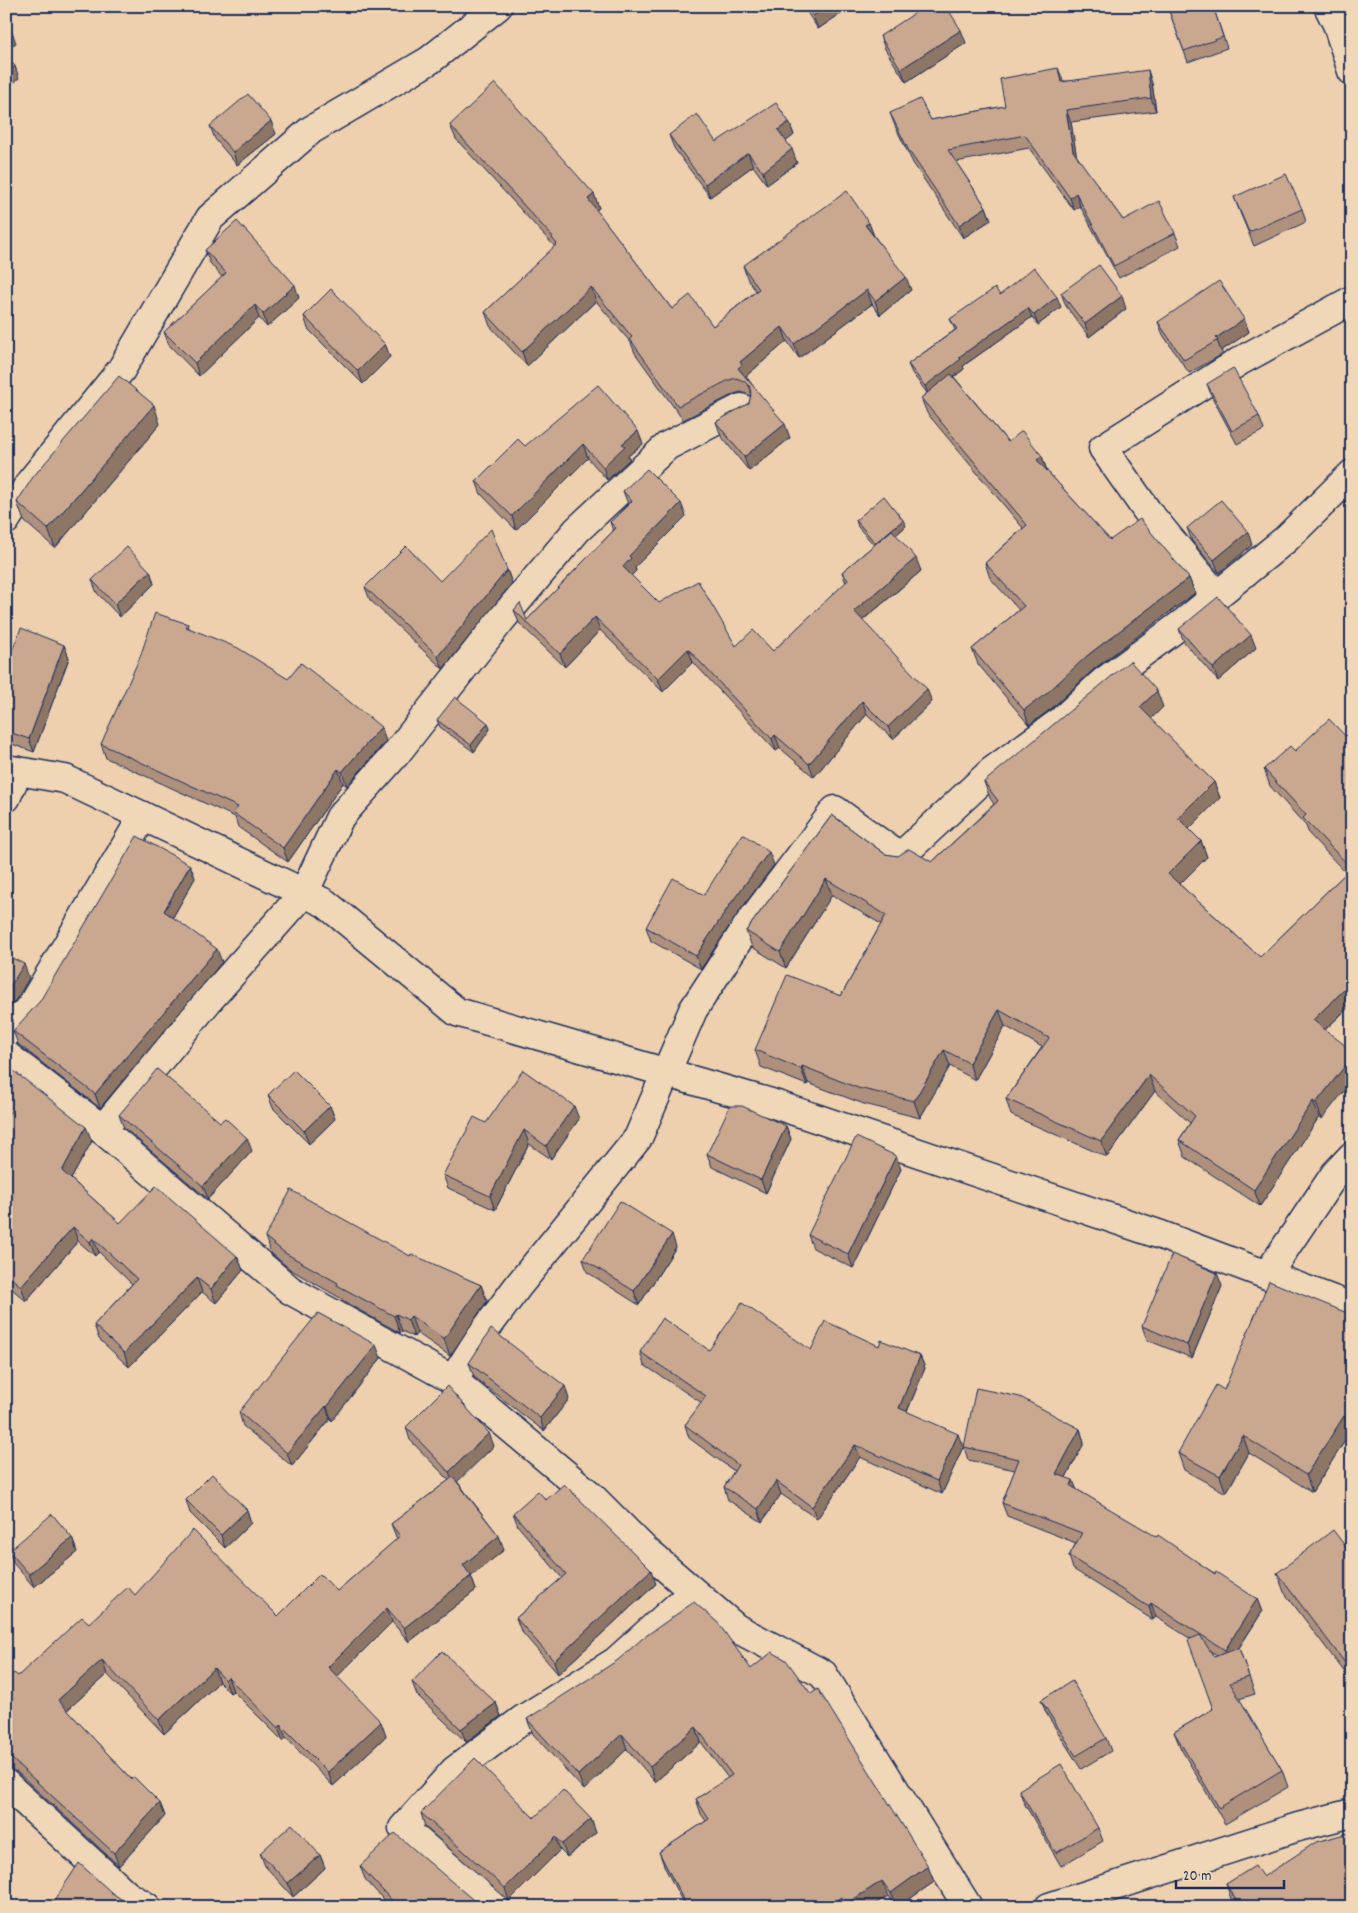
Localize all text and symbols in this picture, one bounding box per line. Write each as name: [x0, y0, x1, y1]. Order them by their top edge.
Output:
scale bar: [1176, 1858, 1283, 1890]
text: 20 m: [1183, 1866, 1211, 1888]

